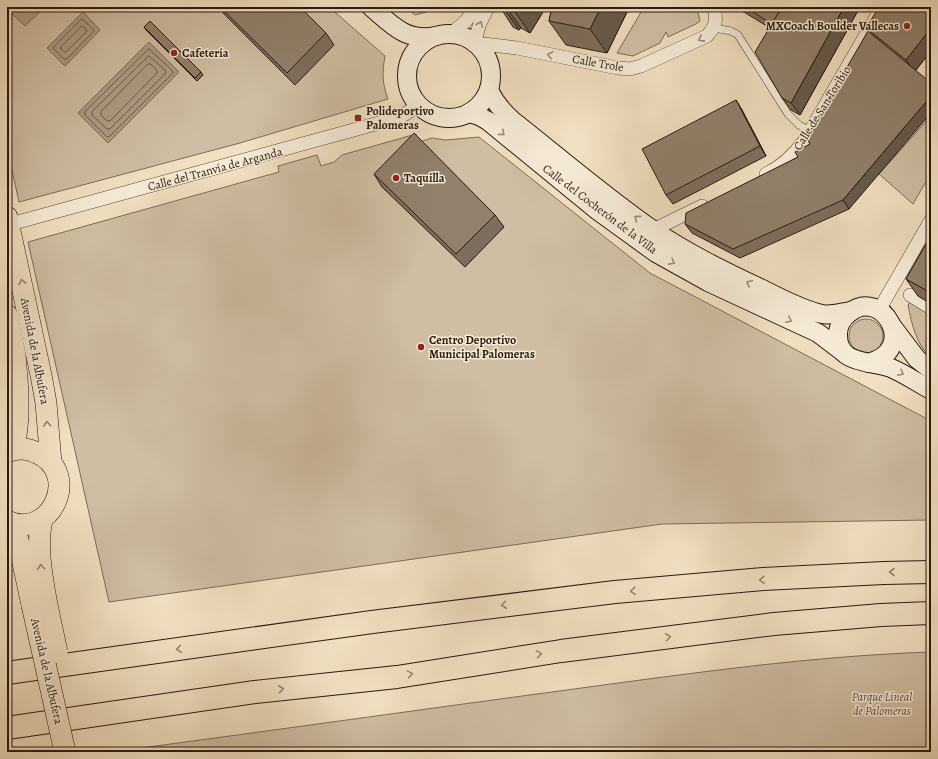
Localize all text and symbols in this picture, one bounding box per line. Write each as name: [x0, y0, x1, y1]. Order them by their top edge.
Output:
place label: MXCoach Boulder Vallecas: [766, 18, 899, 34]
one-way arrow: [475, 21, 483, 29]
marker: MXCoach Boulder Vallecas: [902, 21, 912, 31]
one-way arrow: [698, 35, 705, 42]
place label: Cafetería: [182, 45, 229, 61]
marker: Cafetería: [169, 48, 179, 58]
one-way arrow: [547, 51, 553, 59]
street label: Calle Trole: [571, 51, 625, 75]
street label: Calle de San Toribio: [790, 63, 854, 153]
place label: Polideportivo Palomeras: [366, 103, 434, 133]
marker: Polideportivo Palomeras: [353, 113, 363, 123]
one-way arrow: [497, 128, 505, 135]
street label: Calle del Tranvía de Arganda: [146, 143, 284, 195]
street label: Calle del Cocherón de la Villa: [539, 160, 661, 258]
place label: Taquilla: [404, 170, 445, 186]
marker: Taquilla: [391, 173, 401, 183]
one-way arrow: [635, 216, 642, 223]
one-way arrow: [668, 257, 675, 264]
one-way arrow: [18, 279, 26, 286]
one-way arrow: [746, 280, 754, 288]
street label: Avenida de la Albufera: [17, 295, 53, 406]
one-way arrow: [784, 315, 792, 323]
place label: Centro Deportivo Municipal Palomeras: [429, 332, 535, 362]
marker: Centro Deportivo Municipal Palomeras: [416, 342, 426, 352]
one-way arrow: [897, 368, 904, 376]
one-way arrow: [43, 421, 51, 427]
one-way arrow: [37, 564, 45, 570]
one-way arrow: [889, 568, 895, 577]
one-way arrow: [759, 575, 765, 584]
one-way arrow: [630, 586, 636, 595]
one-way arrow: [500, 600, 507, 609]
street label: Avenida de la Albufera: [27, 615, 67, 726]
one-way arrow: [665, 633, 671, 642]
one-way arrow: [176, 644, 182, 653]
one-way arrow: [536, 650, 542, 659]
one-way arrow: [407, 671, 414, 679]
one-way arrow: [278, 685, 284, 694]
park label: Parque Lineal de Palomeras: [852, 689, 912, 719]

